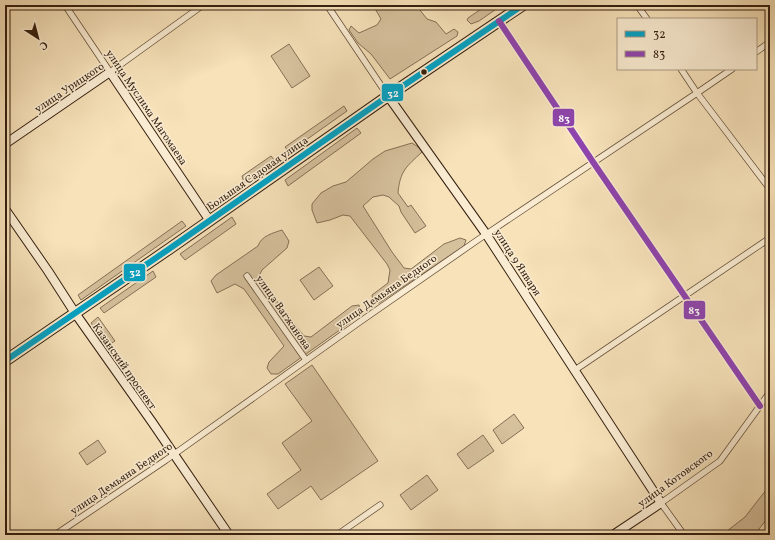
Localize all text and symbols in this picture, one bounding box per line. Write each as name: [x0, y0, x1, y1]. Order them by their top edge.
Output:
north arrow: [18, 18, 58, 58]
legend: [617, 18, 757, 70]
text: 32: [653, 27, 666, 43]
text: С: [36, 37, 50, 53]
street label: улица Муслима Магомаева: [101, 47, 190, 169]
text: 83: [653, 47, 665, 63]
street label: улица Урицкого: [32, 59, 108, 117]
unlabelled marker: [419, 67, 429, 77]
line badge: 32: [381, 83, 404, 102]
text: 32: [387, 87, 399, 102]
line badge: 83: [552, 108, 575, 127]
text: 83: [558, 112, 570, 127]
street label: Большая Садовая улица: [204, 133, 312, 215]
street label: улица 9 Января: [489, 226, 544, 299]
street label: улица Демьяна Бедного: [333, 251, 441, 333]
line badge: 32: [123, 263, 146, 282]
text: 32: [129, 266, 141, 281]
street label: улица Вагжанова: [251, 273, 314, 354]
line badge: 83: [683, 300, 706, 320]
text: 83: [688, 304, 700, 319]
street label: Казанский проспект: [88, 320, 160, 414]
street label: улица Демьяна Бедного: [68, 439, 176, 519]
street label: улица Котовского: [635, 447, 717, 512]

